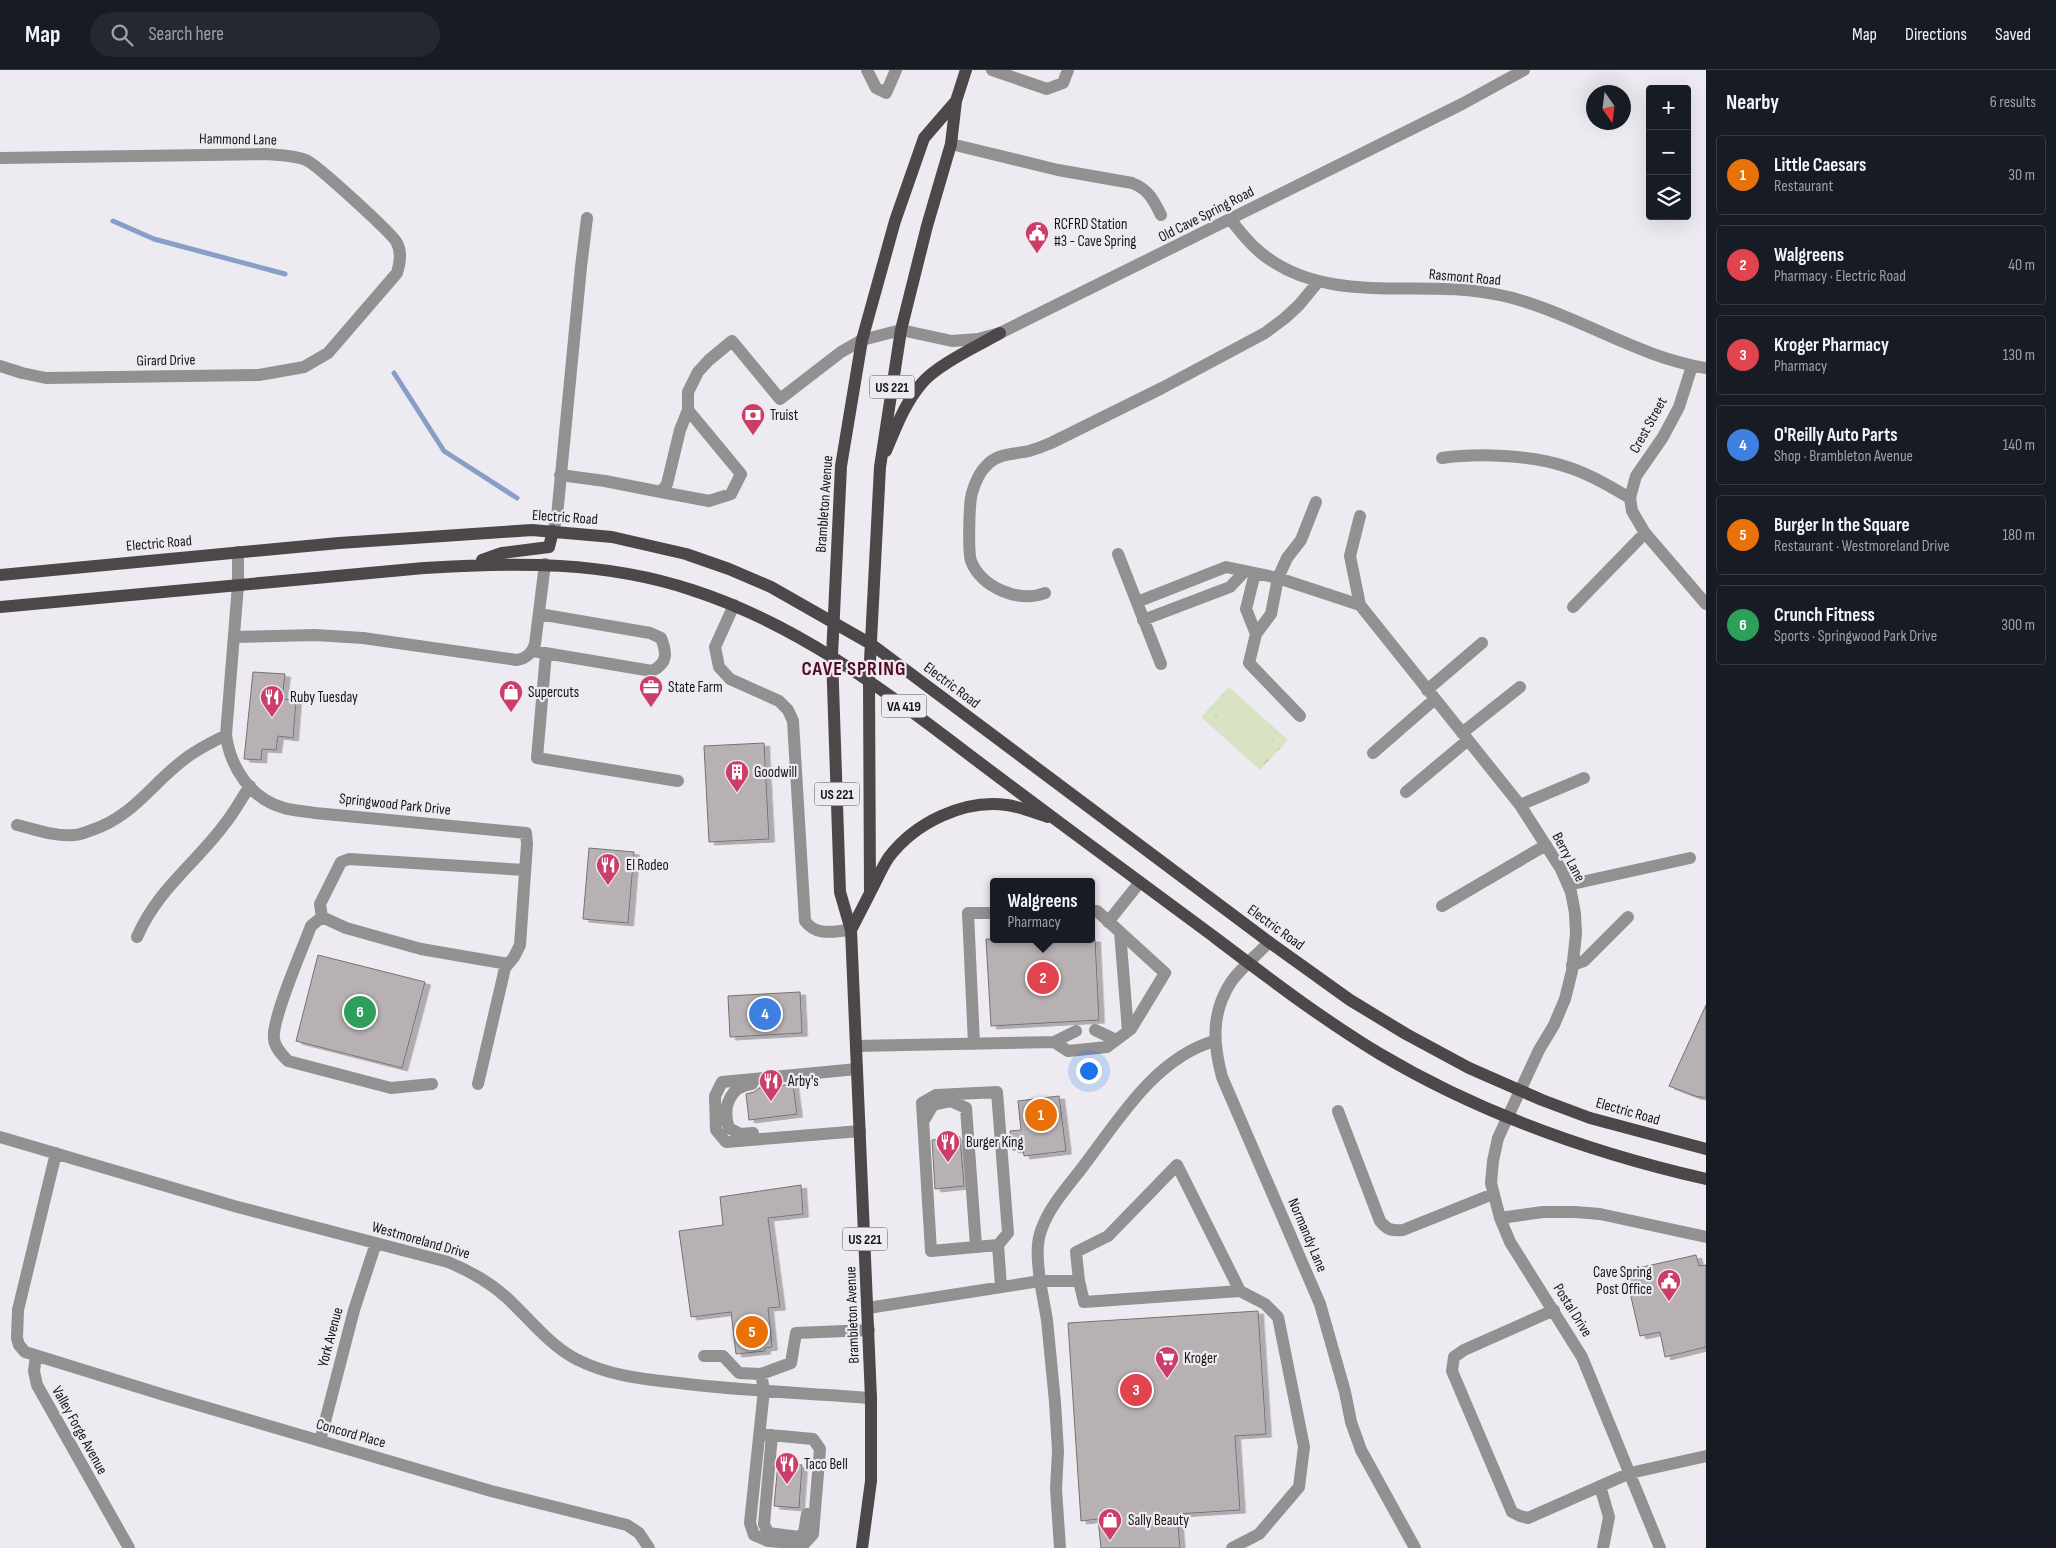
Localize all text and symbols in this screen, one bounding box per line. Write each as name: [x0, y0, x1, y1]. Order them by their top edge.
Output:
search box: [90, 12, 440, 57]
text: Map: [25, 20, 60, 49]
icon: search: [108, 21, 136, 49]
text: Search here: [148, 23, 224, 46]
text: Map: [1852, 24, 1877, 45]
text: Directions: [1905, 24, 1967, 45]
text: Saved: [1995, 24, 2031, 45]
north arrow: [1586, 85, 1631, 130]
map controls: [1646, 85, 1691, 220]
button: +: [1646, 85, 1691, 130]
text: Nearby: [1726, 90, 1779, 115]
text: 6 results: [1990, 93, 2036, 112]
street label: Hammond Lane: [199, 129, 277, 150]
button: −: [1646, 130, 1691, 175]
text: Little Caesars: [1774, 154, 1866, 177]
text: 1: [1740, 166, 1746, 185]
text: 30 m: [2008, 166, 2035, 185]
button: layers: [1646, 175, 1691, 220]
text: Restaurant: [1774, 177, 1833, 196]
street label: Old Cave Spring Road: [1155, 182, 1257, 247]
place label: RCFRD Station #3 - Cave Spring: [1054, 215, 1136, 251]
public building icon: RCFRD Station #3 - Cave Spring: [1024, 220, 1050, 254]
text: Walgreens: [1774, 244, 1844, 267]
text: 2: [1739, 256, 1747, 275]
text: 40 m: [2008, 256, 2035, 275]
street label: Rasmont Road: [1428, 265, 1502, 290]
text: Pharmacy · Electric Road: [1774, 267, 1906, 286]
text: Kroger Pharmacy: [1774, 334, 1889, 357]
text: 3: [1739, 346, 1747, 365]
text: 130 m: [2003, 346, 2035, 365]
street label: Girard Drive: [136, 350, 196, 371]
text: Pharmacy: [1774, 357, 1827, 376]
road number: US 221: [870, 376, 914, 398]
street label: Crest Street: [1625, 393, 1672, 457]
bank icon: Truist: [740, 402, 766, 436]
place label: Truist: [770, 406, 799, 425]
text: O'Reilly Auto Parts: [1774, 424, 1898, 447]
text: 4: [1739, 436, 1747, 455]
text: 140 m: [2003, 436, 2035, 455]
text: Shop · Brambleton Avenue: [1774, 447, 1913, 466]
street label: Brambleton Avenue: [812, 455, 837, 553]
street label: Electric Road: [531, 506, 599, 529]
text: Burger In the Square: [1774, 514, 1910, 537]
text: 5: [1739, 526, 1747, 545]
text: 180 m: [2002, 526, 2035, 545]
street label: Electric Road: [125, 531, 193, 556]
text: Restaurant · Westmoreland Drive: [1774, 537, 1950, 556]
text: Crunch Fitness: [1774, 604, 1875, 627]
text: 6: [1739, 616, 1747, 635]
text: 300 m: [2001, 616, 2035, 635]
text: Sports · Springwood Park Drive: [1774, 627, 1937, 646]
district label: CAVE SPRING: [801, 657, 907, 681]
street label: Electric Road: [920, 658, 984, 713]
office icon: State Farm: [638, 674, 664, 708]
place label: State Farm: [668, 678, 723, 697]
shop icon: Supercuts: [498, 679, 524, 713]
place label: Supercuts: [528, 683, 579, 702]
restaurant icon: Ruby Tuesday: [259, 684, 285, 718]
place label: Ruby Tuesday: [290, 688, 358, 707]
road number: VA 419: [882, 694, 926, 718]
building icon: Goodwill: [724, 759, 750, 793]
place label: Goodwill: [754, 763, 797, 782]
road number: US 221: [814, 782, 860, 806]
street label: Springwood Park Drive: [338, 789, 452, 820]
street label: Berry Lane: [1548, 829, 1589, 885]
restaurant icon: El Rodeo: [595, 852, 621, 886]
place label: El Rodeo: [626, 856, 669, 875]
popup: [990, 878, 1095, 943]
text: Walgreens: [1008, 890, 1078, 913]
street label: Electric Road: [1243, 900, 1308, 954]
text: Pharmacy: [1008, 913, 1061, 932]
pin: 2: [1027, 959, 1059, 997]
pin: 6: [344, 993, 376, 1031]
pin: 4: [749, 995, 781, 1033]
your location: [1076, 1058, 1102, 1084]
restaurant icon: Arby's: [758, 1068, 784, 1102]
place label: Arby's: [787, 1072, 819, 1091]
street label: Electric Road: [1594, 1093, 1662, 1130]
pin: 1: [1025, 1096, 1057, 1134]
restaurant icon: Burger King: [935, 1129, 961, 1163]
place label: Burger King: [966, 1133, 1024, 1152]
street label: Normandy Lane: [1284, 1195, 1332, 1275]
street label: Westmoreland Drive: [370, 1217, 472, 1264]
road number: US 221: [842, 1228, 888, 1250]
place label: Cave Spring Post Office: [1593, 1263, 1652, 1299]
street label: Brambleton Avenue: [841, 1266, 864, 1364]
public building icon: Cave Spring Post Office: [1656, 1268, 1682, 1302]
street label: Postal Drive: [1549, 1280, 1596, 1341]
street label: York Avenue: [313, 1305, 348, 1369]
pin: 5: [736, 1313, 768, 1351]
supermarket icon: Kroger: [1154, 1345, 1180, 1379]
place label: Kroger: [1184, 1349, 1218, 1368]
pin: 3: [1120, 1371, 1152, 1409]
street label: Valley Forge Avenue: [47, 1383, 112, 1478]
street label: Concord Place: [314, 1414, 388, 1452]
restaurant icon: Taco Bell: [774, 1451, 800, 1485]
place label: Taco Bell: [804, 1455, 848, 1474]
shop icon: Sally Beauty: [1097, 1507, 1123, 1541]
place label: Sally Beauty: [1128, 1511, 1189, 1530]

